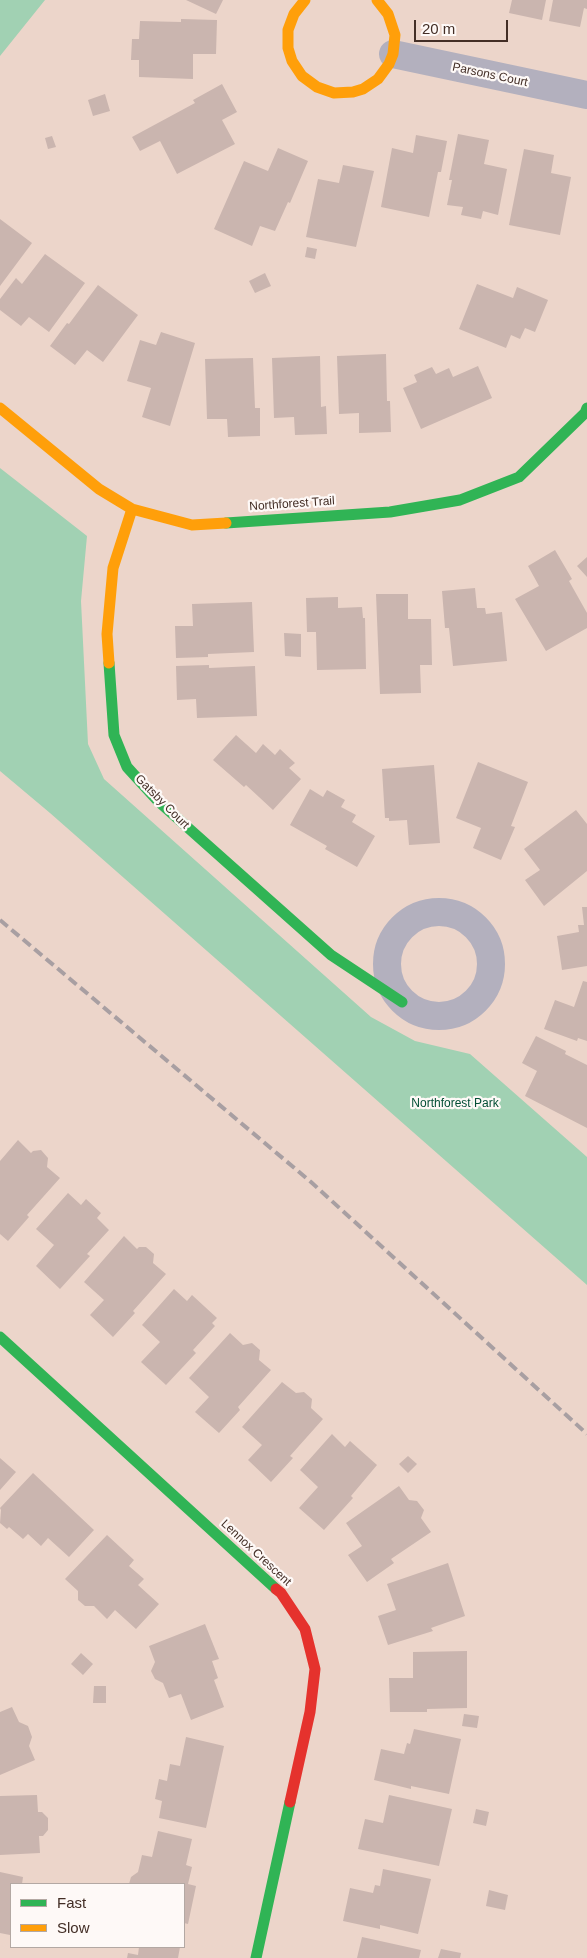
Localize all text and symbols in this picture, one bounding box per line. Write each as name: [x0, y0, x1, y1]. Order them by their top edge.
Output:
scale bar: [417, 10, 511, 42]
text: 20 m: [422, 20, 455, 37]
street label: Parsons Court: [451, 60, 529, 90]
street label: Northforest Trail: [249, 494, 335, 514]
street label: Gatsby Court: [132, 772, 192, 832]
park label: Northforest Park: [411, 1097, 499, 1111]
street label: Lennox Crescent: [218, 1517, 294, 1589]
legend: [10, 1883, 185, 1948]
text: Fast: [57, 1894, 86, 1911]
text: Slow: [57, 1919, 90, 1936]

